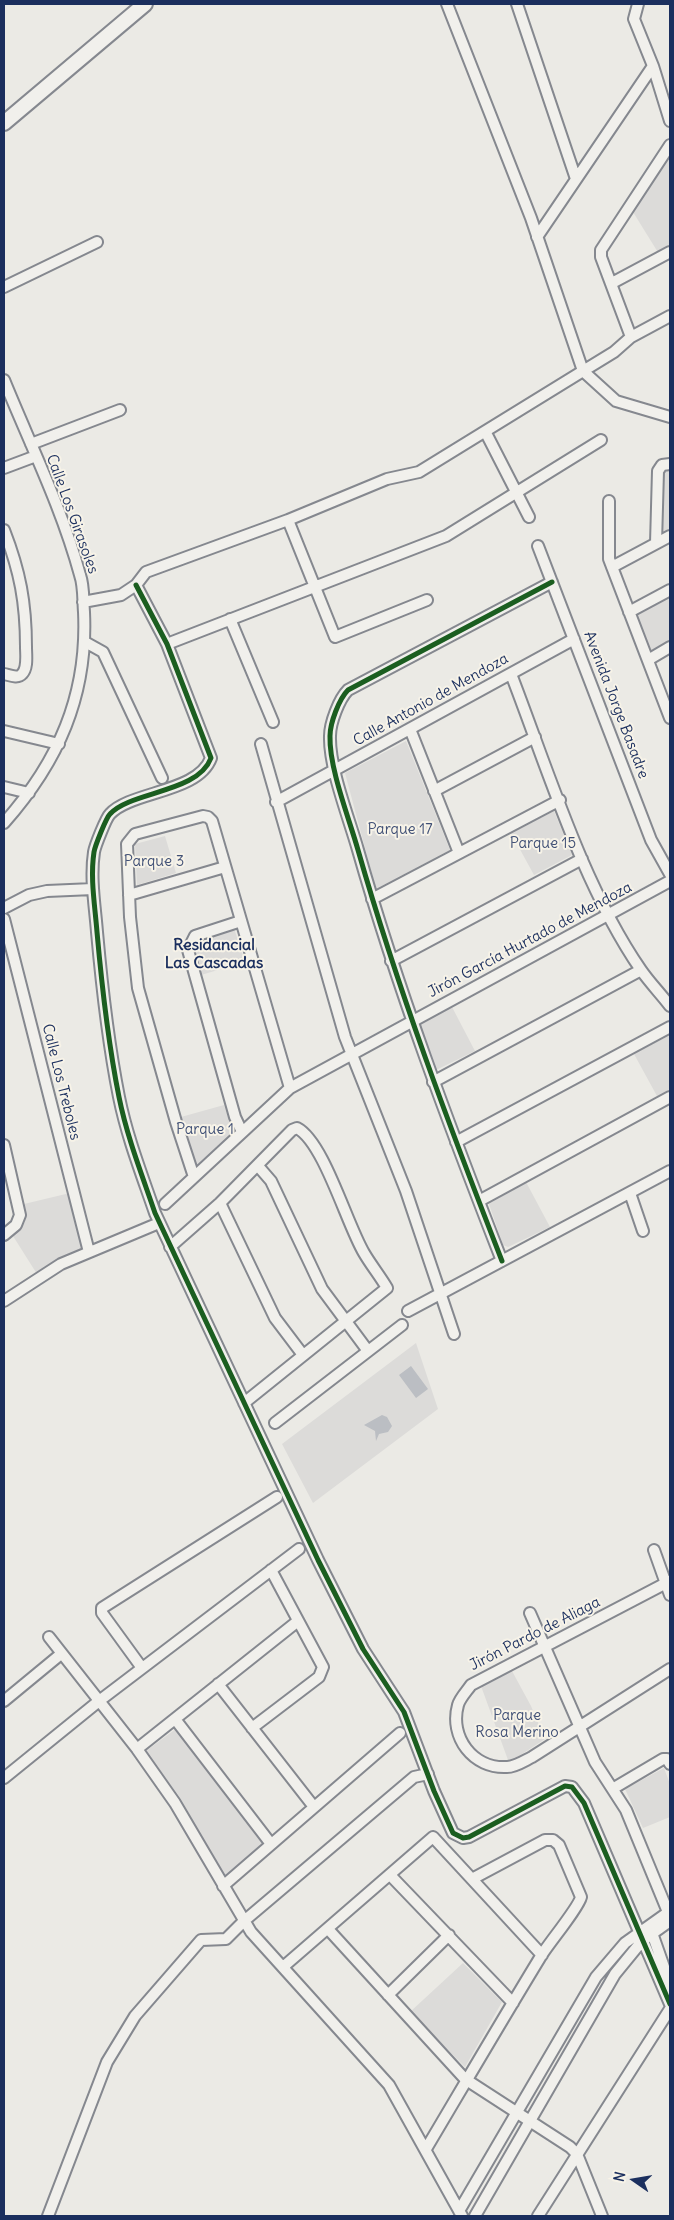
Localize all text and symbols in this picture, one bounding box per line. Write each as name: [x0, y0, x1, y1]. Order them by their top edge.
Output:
street label: Calle Los Girasoles: [42, 452, 102, 576]
street label: Avenida Jorge Basadre: [580, 629, 652, 781]
street label: Calle Antonio de Mendoza: [350, 650, 512, 750]
park label: Parque 17: [367, 821, 433, 839]
park label: Parque 15: [510, 835, 576, 853]
park label: Parque 3: [124, 853, 184, 871]
street label: Jirón García Hurtado de Mendoza: [425, 878, 635, 1002]
district label: Residancial Las Cascadas: [165, 935, 263, 973]
street label: Calle Los Treboles: [38, 1022, 84, 1142]
park label: Parque 1: [176, 1121, 234, 1139]
street label: Jirón Pardo de Aliaga: [467, 1593, 603, 1675]
park label: Parque Rosa Merino: [475, 1707, 559, 1742]
north arrow: [609, 2155, 659, 2205]
text: N: [610, 2170, 629, 2183]

